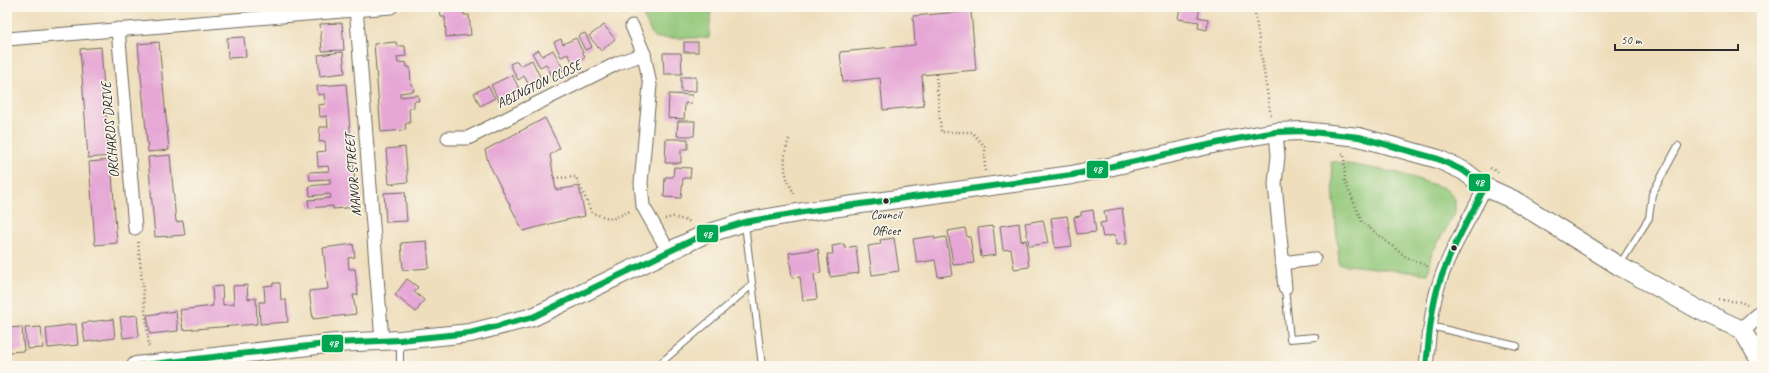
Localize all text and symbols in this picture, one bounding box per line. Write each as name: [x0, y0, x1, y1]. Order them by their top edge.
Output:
scale bar: [1615, 26, 1738, 52]
text: 50 m: [1621, 32, 1643, 48]
street label: ABINGTON CLOSE: [494, 55, 586, 112]
street label: ORCHARDS DRIVE: [97, 79, 123, 179]
street label: MANOR STREET: [341, 129, 365, 217]
line badge: 48: [1086, 160, 1109, 179]
text: 48: [1092, 162, 1104, 176]
line badge: 48: [1468, 173, 1491, 192]
text: 48: [1474, 175, 1486, 189]
marker: Council Offices: [881, 196, 891, 206]
place label: Council Offices: [871, 207, 904, 239]
line badge: 48: [696, 224, 719, 243]
text: 48: [702, 227, 714, 241]
unlabelled marker: [1449, 243, 1459, 253]
line badge: 48: [321, 334, 344, 353]
text: 48: [328, 336, 340, 350]

